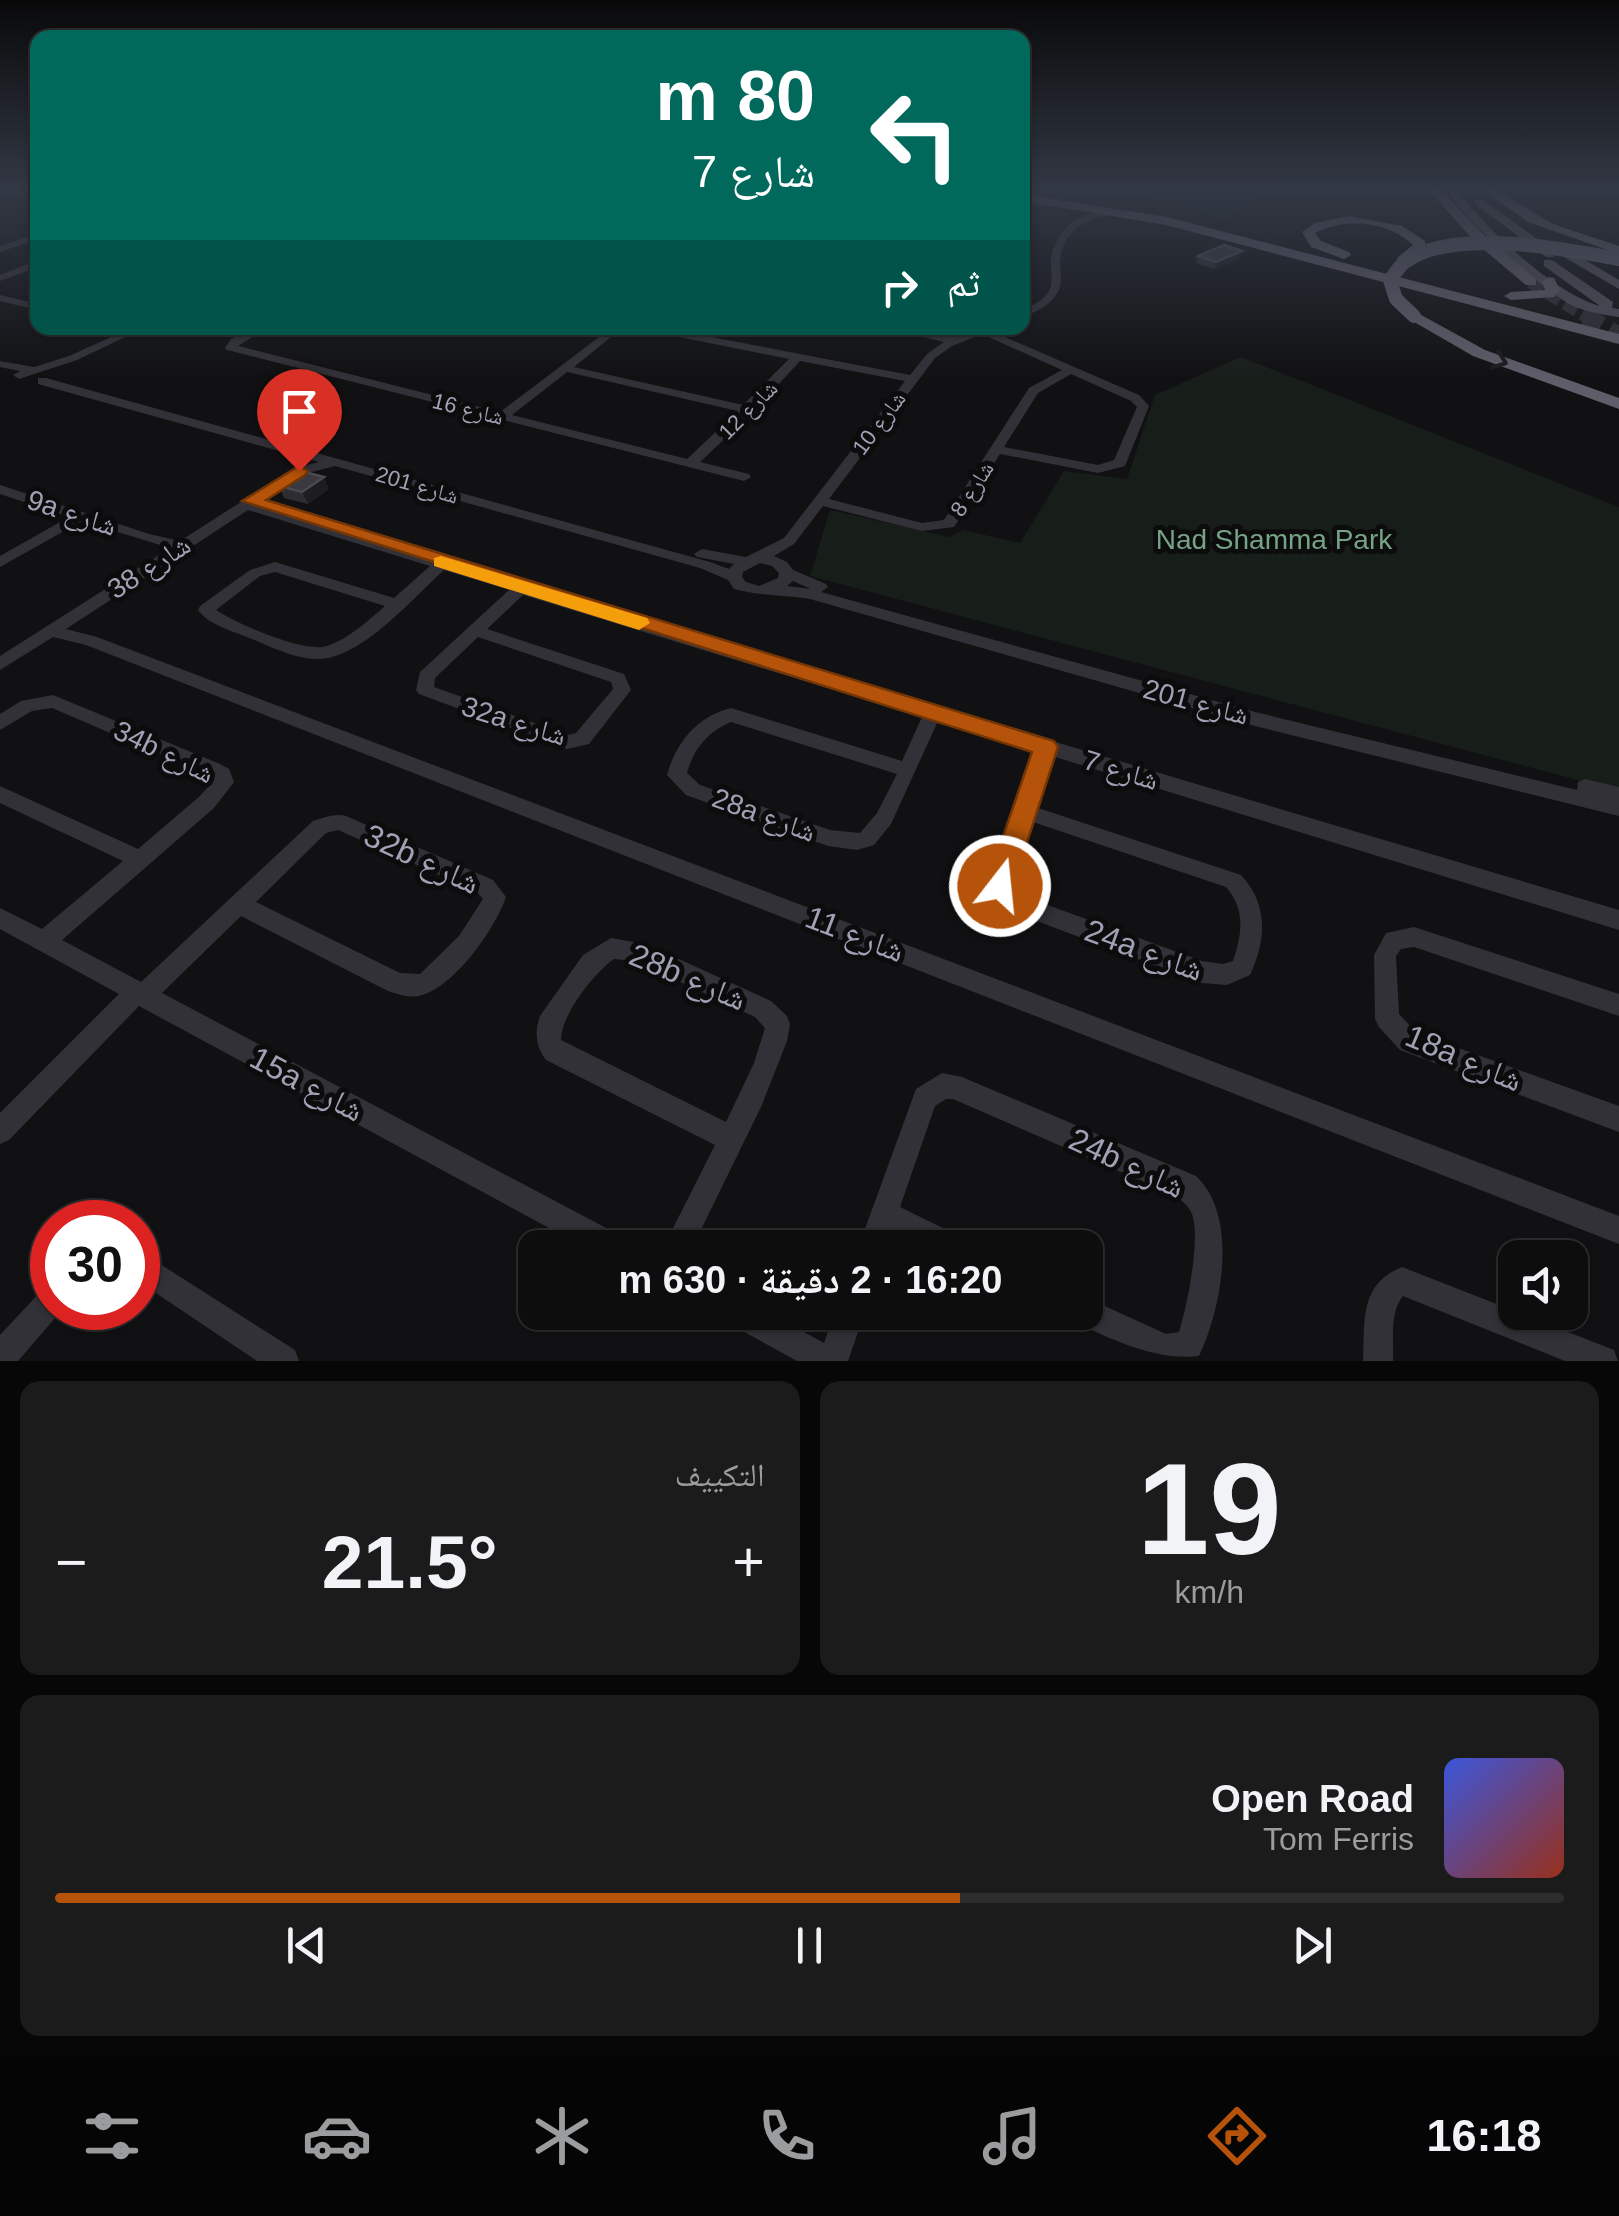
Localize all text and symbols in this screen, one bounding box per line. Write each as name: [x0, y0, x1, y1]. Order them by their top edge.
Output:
text: 80 m: [655, 57, 815, 135]
icon: left: [850, 70, 980, 200]
text: شارع 7: [692, 146, 815, 197]
icon: right: [872, 260, 927, 315]
text: ثم: [947, 262, 980, 304]
one-way arrow: [1490, 349, 1507, 370]
pin: [257, 369, 342, 472]
street label: شارع 12: [714, 376, 783, 445]
icon: arrive: [272, 384, 327, 439]
street label: شارع 10: [847, 387, 912, 460]
street label: شارع 16: [430, 388, 506, 431]
street label: شارع 8: [945, 457, 1000, 522]
street label: شارع 201: [373, 461, 461, 510]
street label: 9a شارع: [23, 484, 121, 544]
park label: Nad Shamma Park: [1156, 524, 1393, 555]
street label: شارع 38: [102, 529, 197, 607]
street label: شارع 201: [1139, 673, 1252, 733]
street label: 32a شارع: [457, 690, 570, 753]
street label: 34b شارع: [108, 714, 219, 791]
street label: شارع 7: [1079, 744, 1162, 798]
street label: 28a شارع: [707, 782, 820, 850]
street label: 32b شارع: [358, 817, 485, 903]
position arrow: [948, 834, 1052, 938]
street label: شارع 11: [800, 899, 910, 971]
street label: 24a شارع: [1079, 912, 1208, 990]
street label: 28b شارع: [624, 936, 752, 1019]
street label: 18a شارع: [1400, 1017, 1528, 1100]
street label: 15a شارع: [243, 1039, 370, 1131]
street label: 24b شارع: [1063, 1121, 1190, 1207]
speed limit sign: 30: [30, 1200, 160, 1330]
map controls: [1498, 1240, 1588, 1330]
button: sound: [1498, 1240, 1588, 1330]
text: 16:20 · 2 دقيقة · 630 m: [618, 1259, 1003, 1301]
text: 19: [1137, 1436, 1282, 1582]
text: التكييف: [675, 1457, 765, 1493]
text: 21.5°: [322, 1520, 498, 1604]
text: −: [55, 1531, 87, 1593]
text: +: [732, 1531, 765, 1593]
text: km/h: [1175, 1574, 1244, 1610]
text: Open Road: [1211, 1778, 1414, 1820]
text: Tom Ferris: [1263, 1821, 1414, 1857]
icon: previous: [279, 1918, 334, 1973]
icon: pause: [782, 1918, 837, 1973]
icon: next: [1285, 1918, 1340, 1973]
icon: filters: [77, 2101, 147, 2171]
icon: car: [302, 2101, 372, 2171]
icon: climate: [527, 2101, 597, 2171]
icon: phone: [752, 2101, 822, 2171]
icon: music: [977, 2101, 1047, 2171]
icon: directions: [1202, 2101, 1272, 2171]
text: 16:18: [1426, 2110, 1542, 2161]

